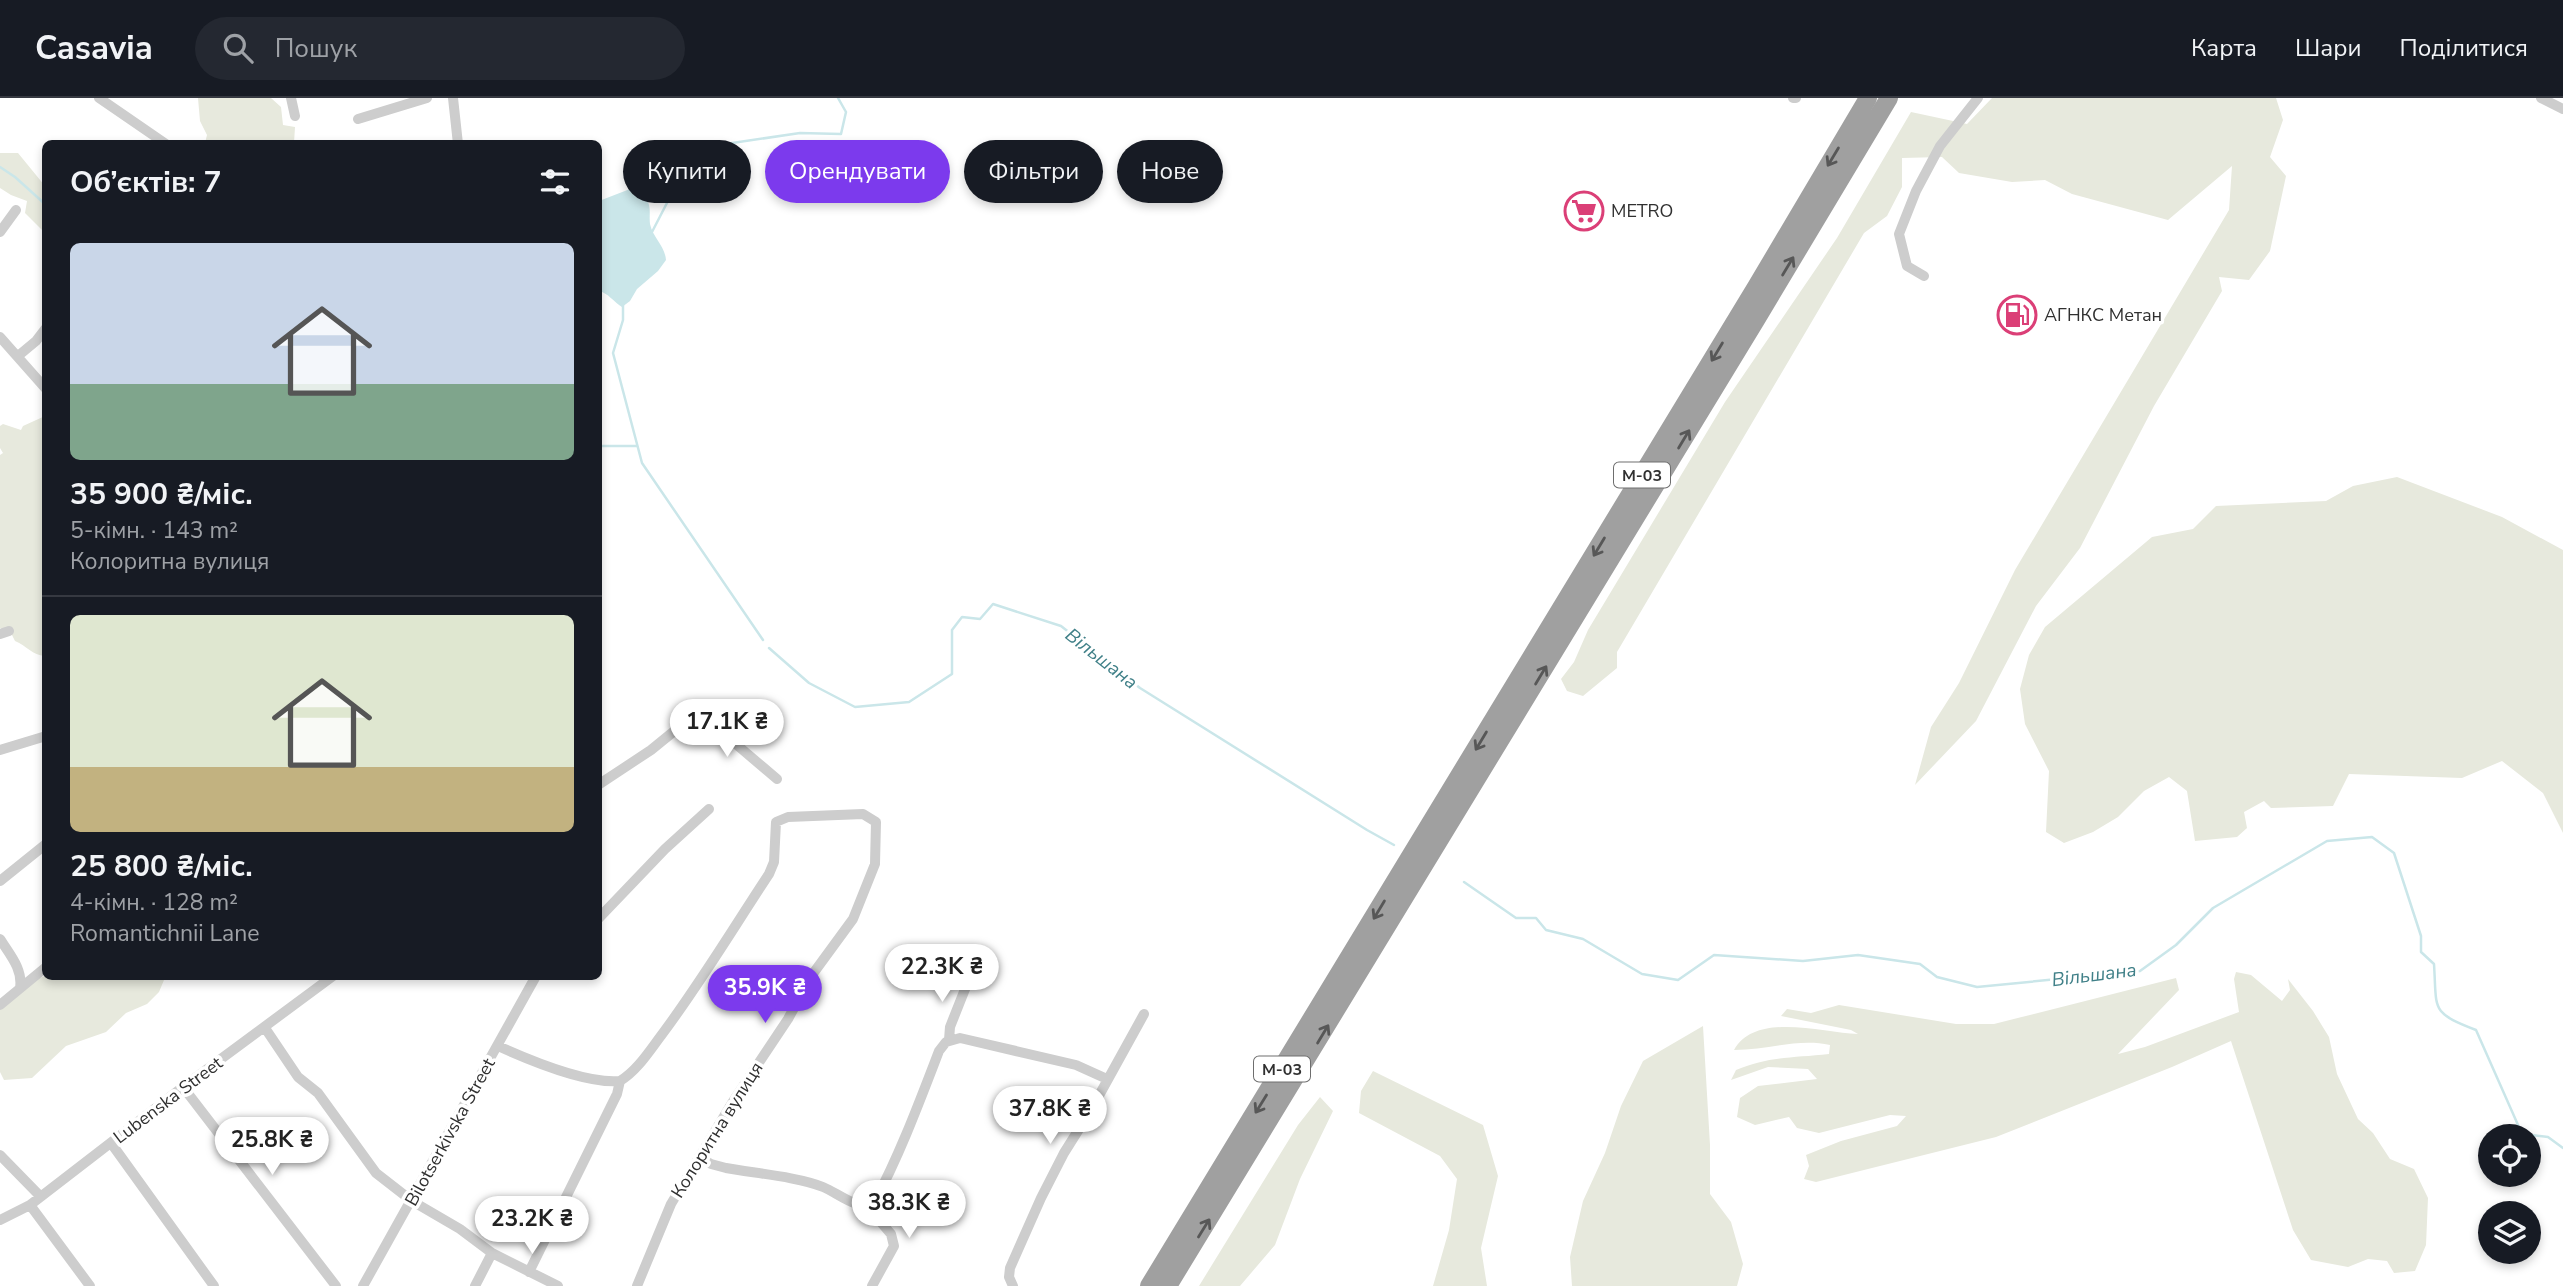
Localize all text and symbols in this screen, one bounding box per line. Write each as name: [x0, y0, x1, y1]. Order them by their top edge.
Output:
search box: [195, 17, 685, 80]
text: Casavia: [35, 26, 153, 71]
icon: search: [219, 29, 257, 67]
text: Пошук: [275, 31, 357, 66]
text: Карта: [2191, 32, 2257, 64]
text: Шари: [2295, 32, 2362, 64]
text: Поділитися: [2400, 32, 2528, 64]
chip: Купити: [623, 140, 751, 203]
chip: Орендувати: [765, 140, 950, 203]
chip: Фільтри: [964, 140, 1103, 203]
chip: Нове: [1117, 140, 1223, 203]
one-way arrow: [1826, 146, 1840, 166]
text: Об’єктів: 7: [70, 162, 222, 203]
icon: filters: [536, 163, 574, 201]
supermarket icon: METRO: [1563, 190, 1605, 232]
place label: METRO: [1611, 199, 1673, 223]
one-way arrow: [1782, 257, 1796, 277]
icon: home: [259, 288, 385, 414]
fuel station icon: АГНКС Метан: [1996, 294, 2038, 336]
place label: АГНКС Метан: [2044, 303, 2162, 327]
one-way arrow: [1710, 342, 1724, 362]
one-way arrow: [1678, 429, 1692, 449]
road number: М-03: [1614, 462, 1670, 488]
text: 35 900 ₴/міс.: [70, 474, 253, 515]
text: 5-кімн. · 143 m²: [70, 515, 238, 546]
one-way arrow: [1592, 536, 1606, 556]
text: Колоритна вулиця: [70, 546, 269, 577]
water label: Вільшана: [1060, 622, 1143, 695]
icon: home: [259, 660, 385, 786]
one-way arrow: [1534, 666, 1548, 686]
pin: 17.1K ₴: [662, 700, 792, 759]
text: 17.1K ₴: [686, 706, 768, 737]
one-way arrow: [1474, 731, 1488, 751]
text: 25 800 ₴/міс.: [70, 846, 253, 887]
text: 4-кімн. · 128 m²: [70, 887, 238, 918]
one-way arrow: [1372, 900, 1387, 919]
text: Romantichnii Lane: [70, 918, 260, 949]
pin: 22.3K ₴: [877, 944, 1007, 1004]
text: 22.3K ₴: [901, 951, 983, 982]
water label: Вільшана: [2050, 957, 2138, 993]
pin: 35.9K ₴: [700, 965, 830, 1025]
text: 35.9K ₴: [724, 972, 806, 1003]
one-way arrow: [1315, 1025, 1330, 1044]
street label: Lubenska Street: [109, 1051, 228, 1149]
street label: Bilotserkivska Street: [399, 1053, 501, 1210]
street label: Колоритна вулиця: [665, 1057, 769, 1203]
road number: М-03: [1254, 1057, 1310, 1082]
pin: 37.8K ₴: [985, 1086, 1115, 1146]
text: 37.8K ₴: [1009, 1093, 1091, 1124]
one-way arrow: [1254, 1094, 1268, 1114]
pin: 25.8K ₴: [207, 1118, 337, 1177]
text: 25.8K ₴: [231, 1124, 313, 1155]
map controls: [2478, 1124, 2541, 1264]
button: locate: [2478, 1124, 2541, 1187]
pin: 38.3K ₴: [844, 1180, 974, 1240]
text: 38.3K ₴: [868, 1187, 950, 1218]
pin: 23.2K ₴: [467, 1196, 597, 1256]
button: layers: [2478, 1201, 2541, 1264]
text: 23.2K ₴: [491, 1203, 573, 1234]
one-way arrow: [1197, 1218, 1211, 1238]

